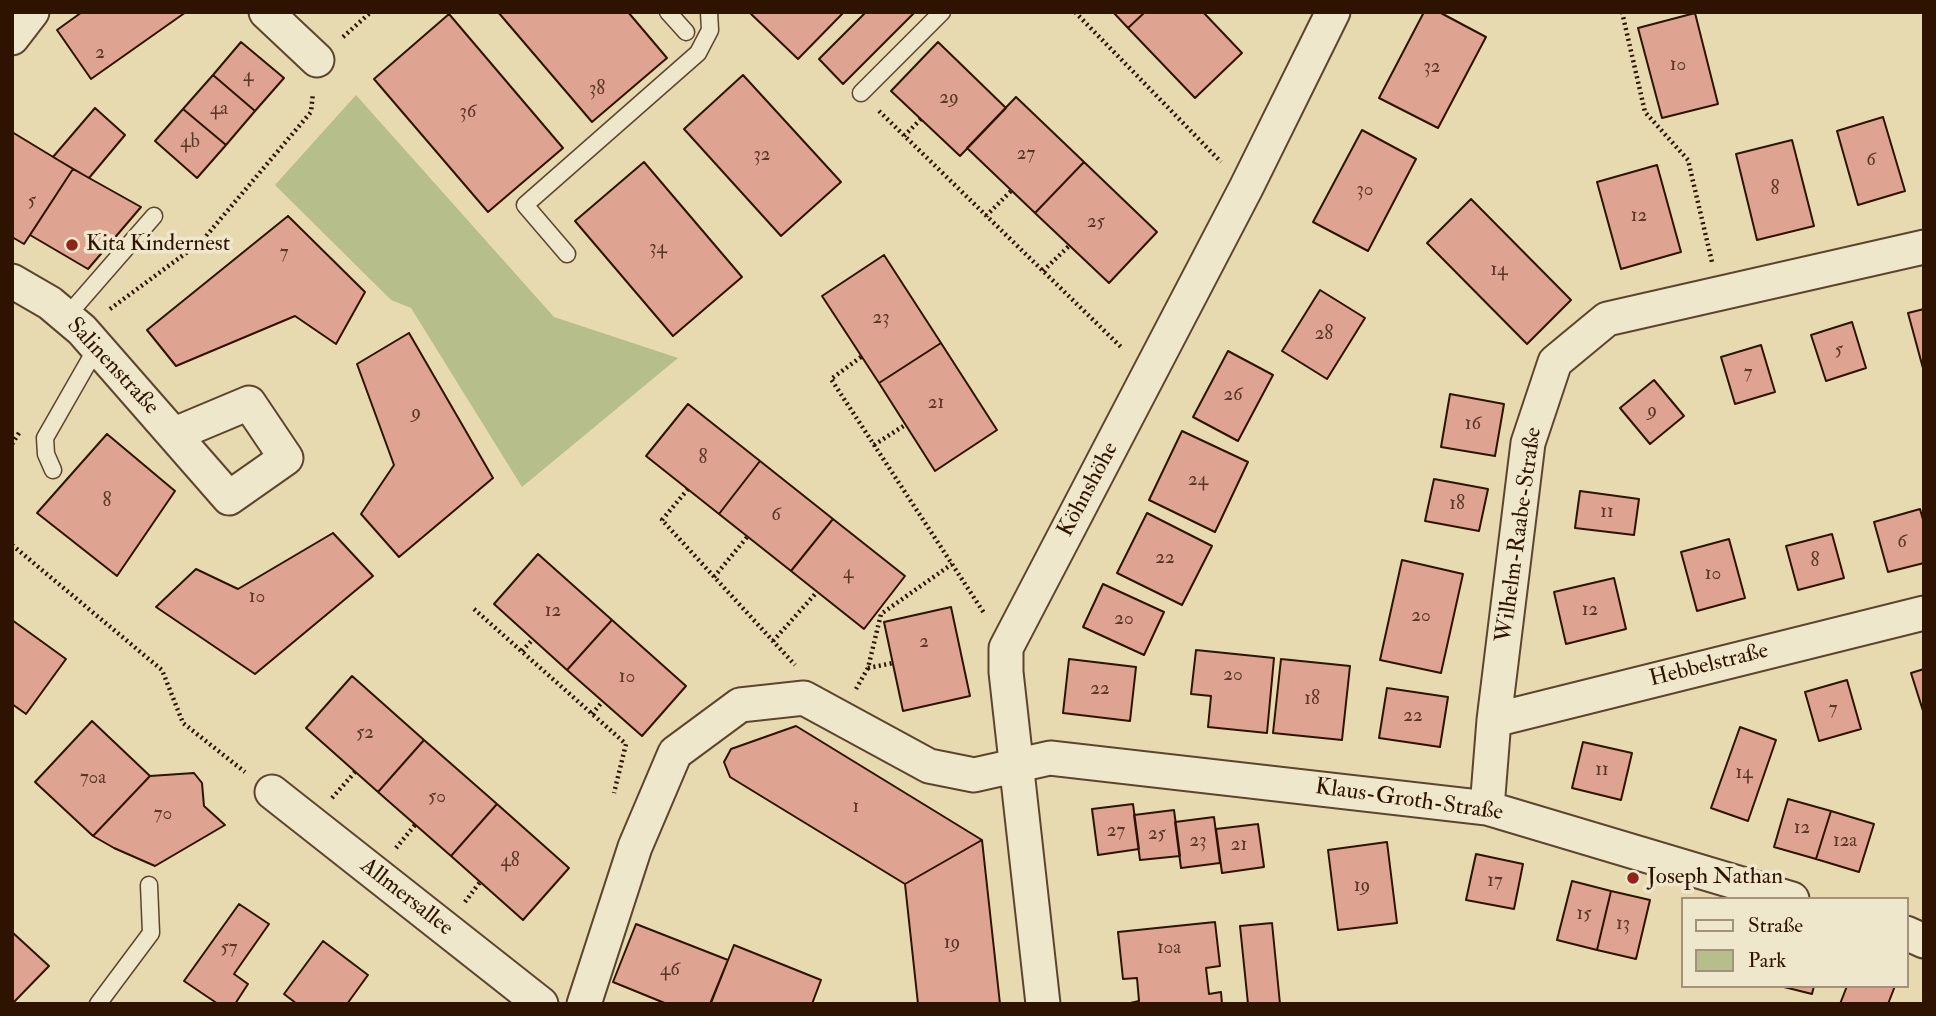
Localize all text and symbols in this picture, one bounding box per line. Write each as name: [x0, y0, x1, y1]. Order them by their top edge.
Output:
house number: 2: [95, 43, 105, 65]
house number: 10: [1670, 55, 1686, 77]
house number: 32: [1424, 57, 1440, 79]
house number: 4: [243, 66, 253, 88]
house number: 38: [589, 79, 605, 101]
house number: 29: [939, 88, 959, 110]
house number: 4a: [210, 99, 228, 121]
house number: 36: [460, 102, 476, 124]
house number: 4b: [180, 132, 200, 154]
house number: 27: [1017, 144, 1035, 166]
house number: 32: [754, 145, 770, 167]
house number: 6: [1866, 150, 1876, 172]
house number: 8: [1771, 179, 1779, 201]
house number: 30: [1356, 180, 1374, 202]
house number: 5: [28, 191, 36, 213]
house number: 12: [1631, 206, 1647, 228]
house number: 25: [1087, 212, 1105, 234]
place label: Kita Kindernest: [86, 231, 230, 259]
marker: Kita Kindernest: [64, 237, 80, 253]
house number: 34: [649, 238, 667, 260]
house number: 7: [280, 243, 288, 265]
house number: 14: [1490, 260, 1508, 282]
house number: 23: [873, 308, 889, 330]
street label: Salinenstraße: [60, 313, 164, 421]
house number: 28: [1315, 324, 1333, 346]
house number: 5: [1835, 340, 1843, 362]
house number: 7: [1744, 363, 1752, 385]
house number: 26: [1223, 385, 1243, 407]
house number: 21: [928, 393, 944, 415]
house number: 9: [1647, 401, 1657, 423]
house number: 9: [411, 403, 421, 425]
house number: 16: [1465, 414, 1481, 436]
street label: Wilhelm-Raabe-Straße: [1491, 426, 1549, 644]
street label: Köhnshöhe: [1053, 438, 1125, 542]
house number: 8: [699, 448, 707, 470]
house number: 24: [1188, 470, 1208, 492]
house number: 8: [103, 491, 111, 513]
house number: 18: [1449, 494, 1465, 516]
house number: 11: [1600, 502, 1614, 524]
house number: 6: [771, 505, 781, 527]
house number: 6: [1897, 532, 1907, 554]
house number: 22: [1155, 548, 1175, 570]
house number: 8: [1811, 551, 1819, 573]
house number: 4: [843, 563, 853, 585]
house number: 10: [1705, 564, 1721, 586]
house number: 10: [249, 587, 265, 609]
house number: 12: [1582, 600, 1598, 622]
house number: 12: [545, 601, 561, 623]
house number: 20: [1411, 606, 1431, 628]
house number: 20: [1114, 609, 1134, 631]
house number: 2: [919, 632, 929, 654]
street label: Hebbelstraße: [1647, 638, 1771, 694]
house number: 20: [1223, 665, 1243, 687]
house number: 10: [619, 667, 635, 689]
house number: 22: [1090, 679, 1110, 701]
house number: 18: [1304, 689, 1320, 711]
house number: 7: [1829, 699, 1837, 721]
house number: 22: [1403, 706, 1423, 728]
house number: 52: [356, 723, 374, 745]
house number: 11: [1595, 760, 1609, 782]
house number: 14: [1735, 763, 1753, 785]
house number: 70a: [80, 768, 106, 790]
street label: Klaus-Groth-Straße: [1313, 774, 1505, 828]
house number: 50: [428, 787, 446, 809]
house number: 1: [853, 797, 859, 819]
house number: 70: [154, 804, 172, 826]
house number: 12: [1794, 818, 1810, 840]
house number: 27: [1107, 821, 1125, 843]
house number: 25: [1148, 824, 1166, 846]
house number: 23: [1190, 831, 1206, 853]
house number: 12a: [1833, 831, 1857, 853]
house number: 21: [1231, 835, 1247, 857]
house number: 48: [500, 851, 520, 873]
street label: Allmersallee: [354, 853, 458, 943]
place label: Joseph Nathan: [1647, 864, 1783, 892]
marker: Joseph Nathan: [1625, 870, 1641, 886]
house number: 17: [1487, 871, 1503, 893]
house number: 19: [1354, 876, 1370, 898]
legend: [1680, 897, 1908, 988]
house number: 15: [1576, 904, 1592, 926]
text: Straße: [1748, 912, 1803, 939]
house number: 13: [1616, 914, 1630, 936]
house number: 19: [944, 933, 960, 955]
house number: 57: [220, 938, 238, 960]
house number: 10a: [1157, 938, 1181, 960]
text: Park: [1748, 947, 1786, 974]
house number: 46: [660, 960, 680, 982]

